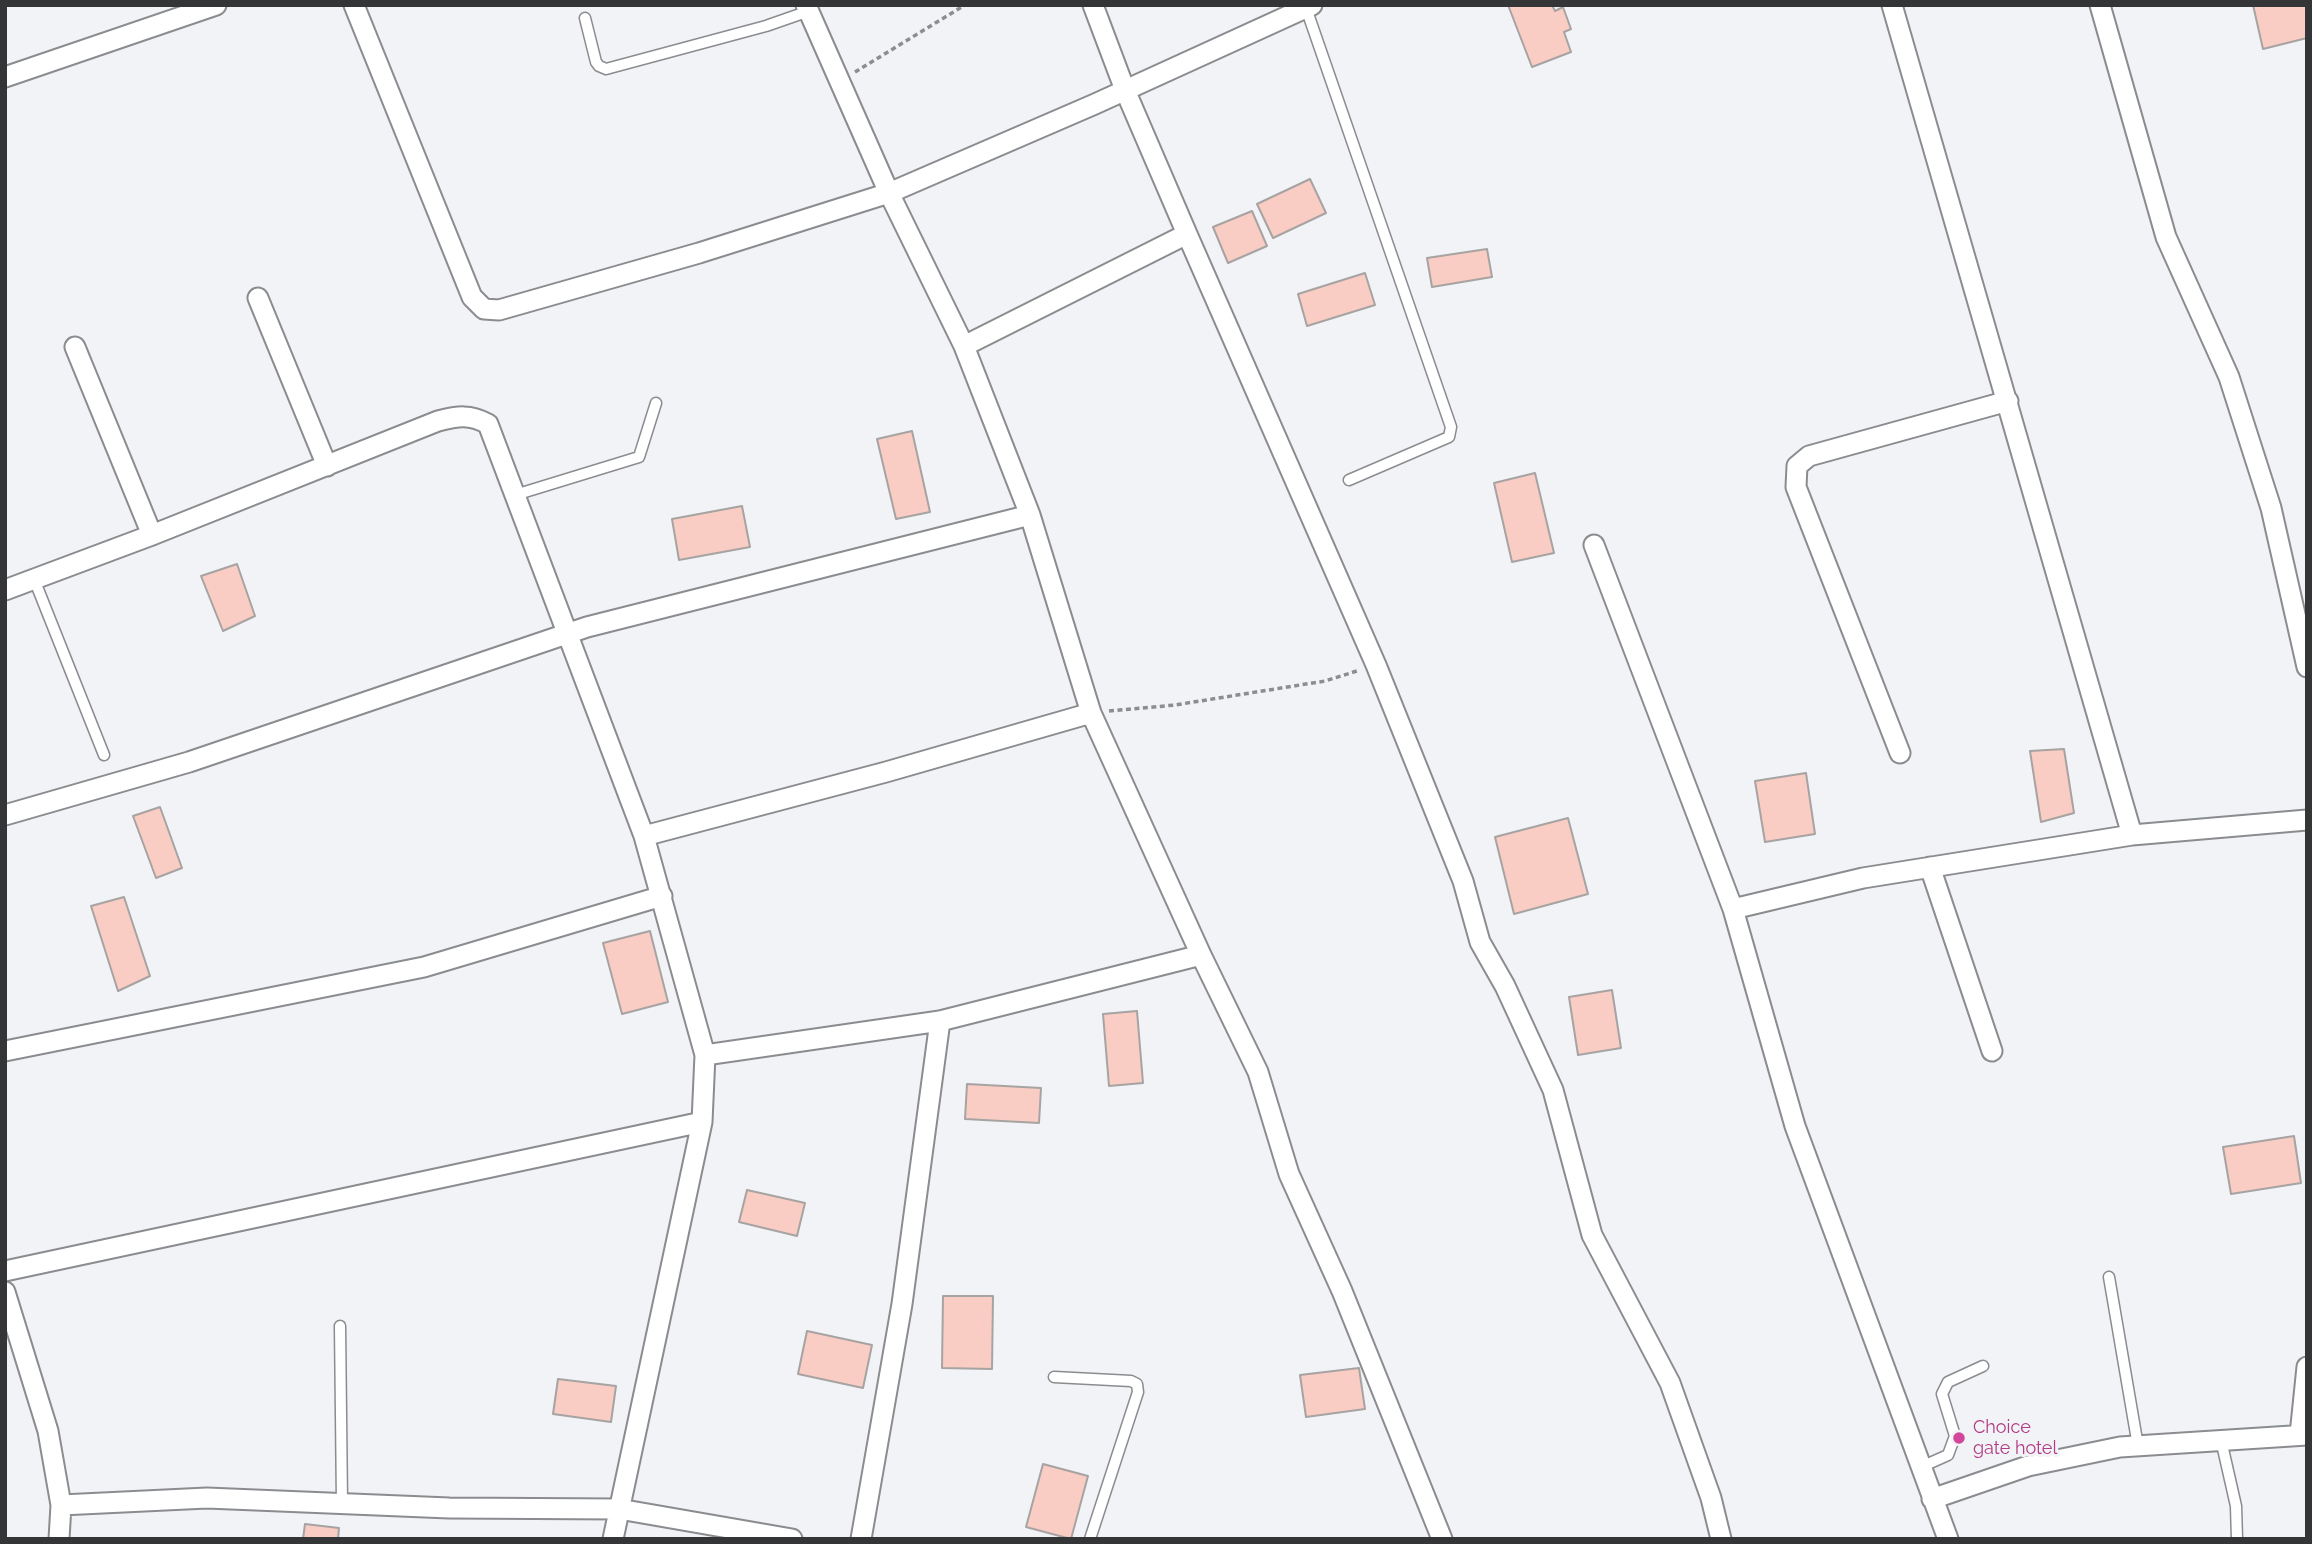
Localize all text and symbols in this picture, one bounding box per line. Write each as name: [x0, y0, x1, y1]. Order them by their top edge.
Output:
place label: Choice gate hotel: [1973, 1417, 2057, 1460]
marker: Choice gate hotel: [1951, 1430, 1967, 1446]

